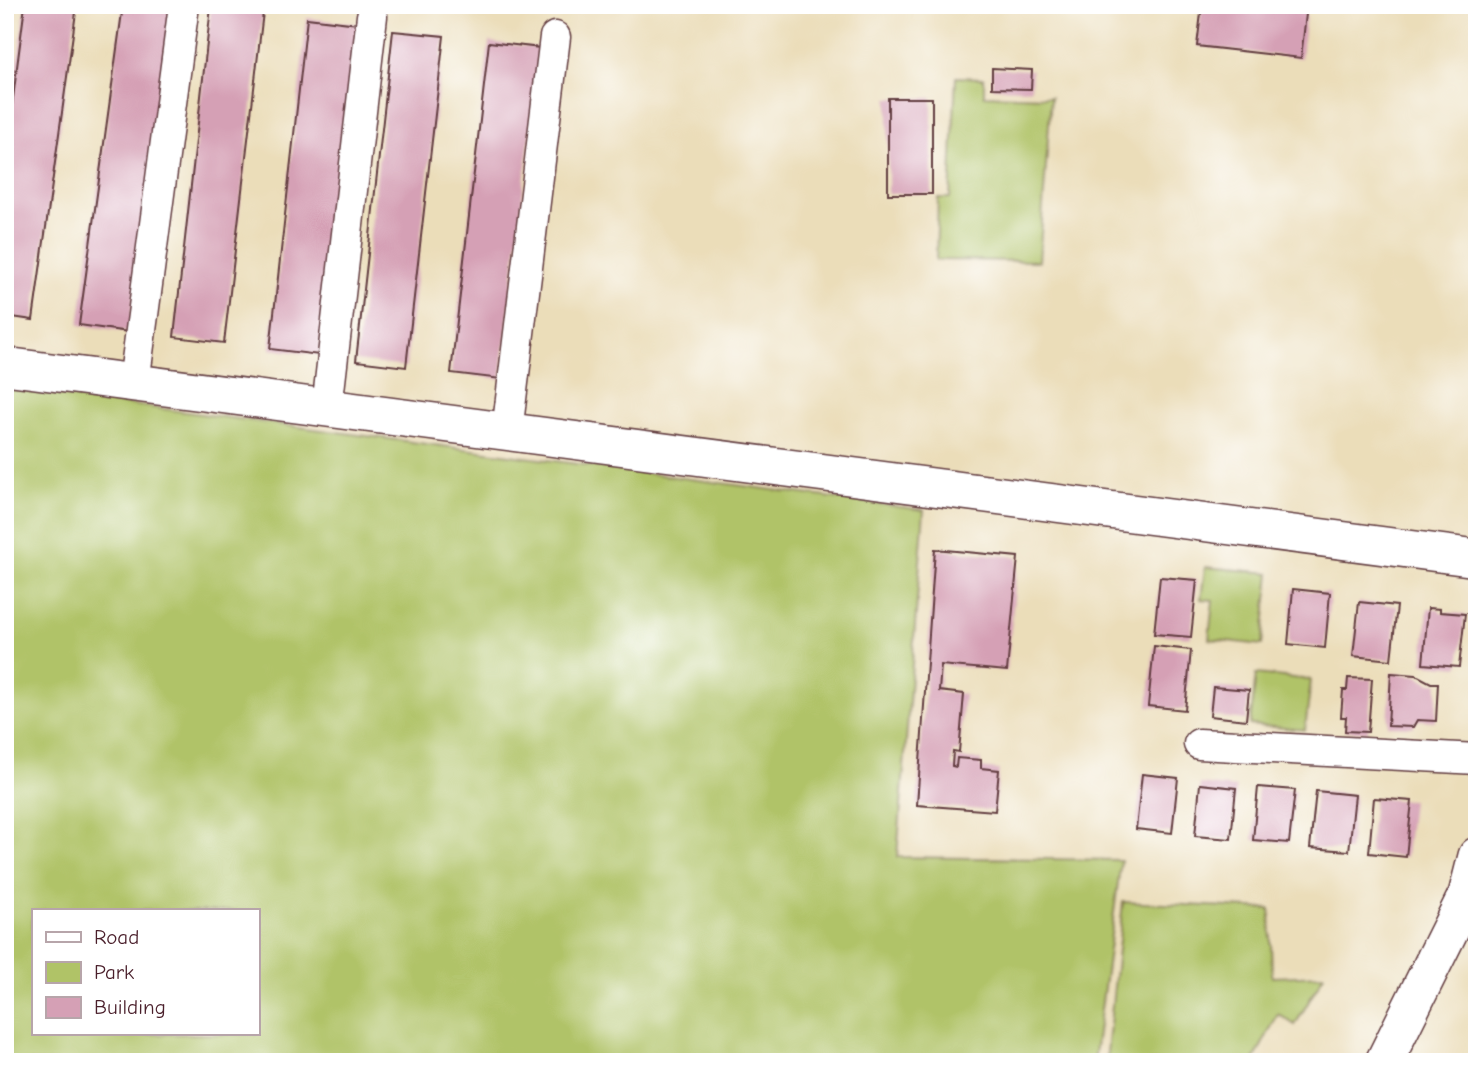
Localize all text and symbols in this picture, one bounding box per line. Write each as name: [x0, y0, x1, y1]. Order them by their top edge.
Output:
legend: [32, 909, 259, 1036]
text: Road: [94, 925, 139, 949]
text: Park: [94, 960, 134, 984]
text: Building: [94, 995, 166, 1019]

